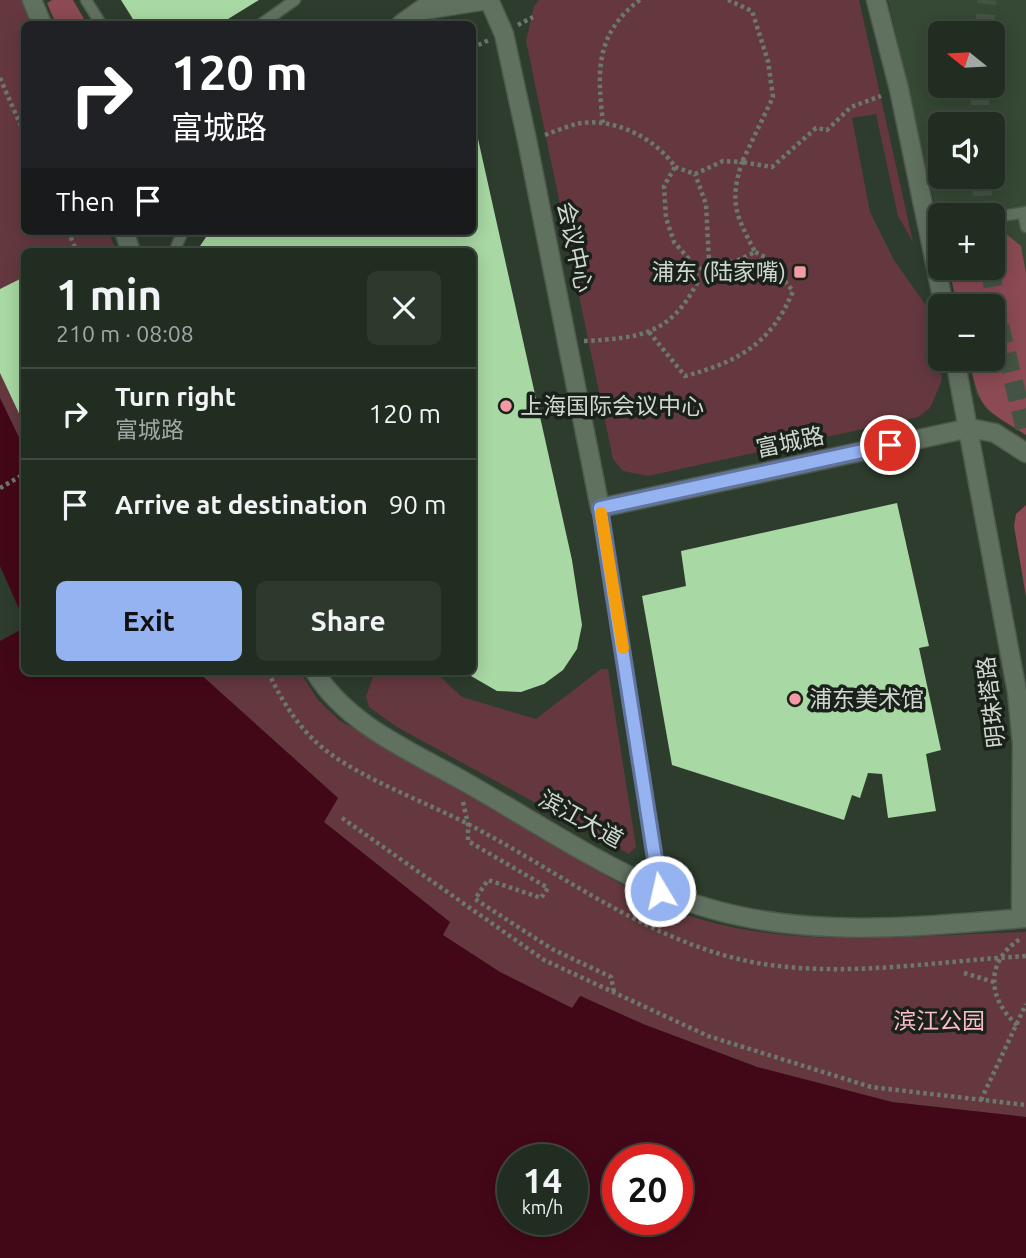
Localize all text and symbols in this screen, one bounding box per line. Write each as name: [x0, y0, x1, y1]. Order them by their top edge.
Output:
north arrow: [928, 21, 1004, 98]
map controls: [928, 21, 1005, 371]
text: 120 m: [171, 44, 308, 99]
icon: right: [56, 49, 147, 140]
text: 富城路: [171, 109, 267, 145]
button: sound: [928, 112, 1005, 189]
icon: arrive: [129, 182, 167, 220]
text: Then: [56, 187, 115, 216]
street label: 会议中心: [554, 199, 597, 294]
button: +: [928, 203, 1005, 280]
place label: 浦东 (陆家嘴): [651, 259, 786, 285]
marker: 浦东 (陆家嘴): [792, 264, 808, 280]
text: 1 min: [56, 271, 162, 318]
button: close: [367, 271, 441, 345]
button: −: [928, 294, 1005, 371]
text: 210 m · 08:08: [56, 321, 194, 346]
text: Turn right: [115, 382, 236, 411]
place label: 上海国际会议中心: [520, 393, 704, 418]
icon: right: [56, 395, 94, 433]
marker: 上海国际会议中心: [498, 398, 514, 414]
text: 120 m: [369, 399, 441, 428]
pin: [860, 415, 920, 475]
text: 富城路: [115, 417, 184, 442]
street label: 富城路: [754, 422, 826, 461]
icon: arrive: [871, 426, 909, 464]
icon: arrive: [56, 486, 94, 524]
text: Arrive at destination: [115, 490, 368, 519]
text: 90 m: [389, 490, 446, 519]
button: Exit: [56, 581, 242, 661]
button: Share: [256, 581, 441, 661]
street label: 明珠塔路: [972, 655, 1009, 749]
place label: 浦东美术馆: [809, 686, 924, 711]
marker: 浦东美术馆: [787, 691, 803, 707]
street label: 滨江大道: [535, 785, 628, 852]
position arrow: [623, 854, 697, 928]
park label: 滨江公园: [893, 1008, 985, 1033]
speed limit sign: 20: [602, 1144, 693, 1235]
text: 14: [523, 1160, 562, 1200]
text: km/h: [522, 1197, 563, 1217]

